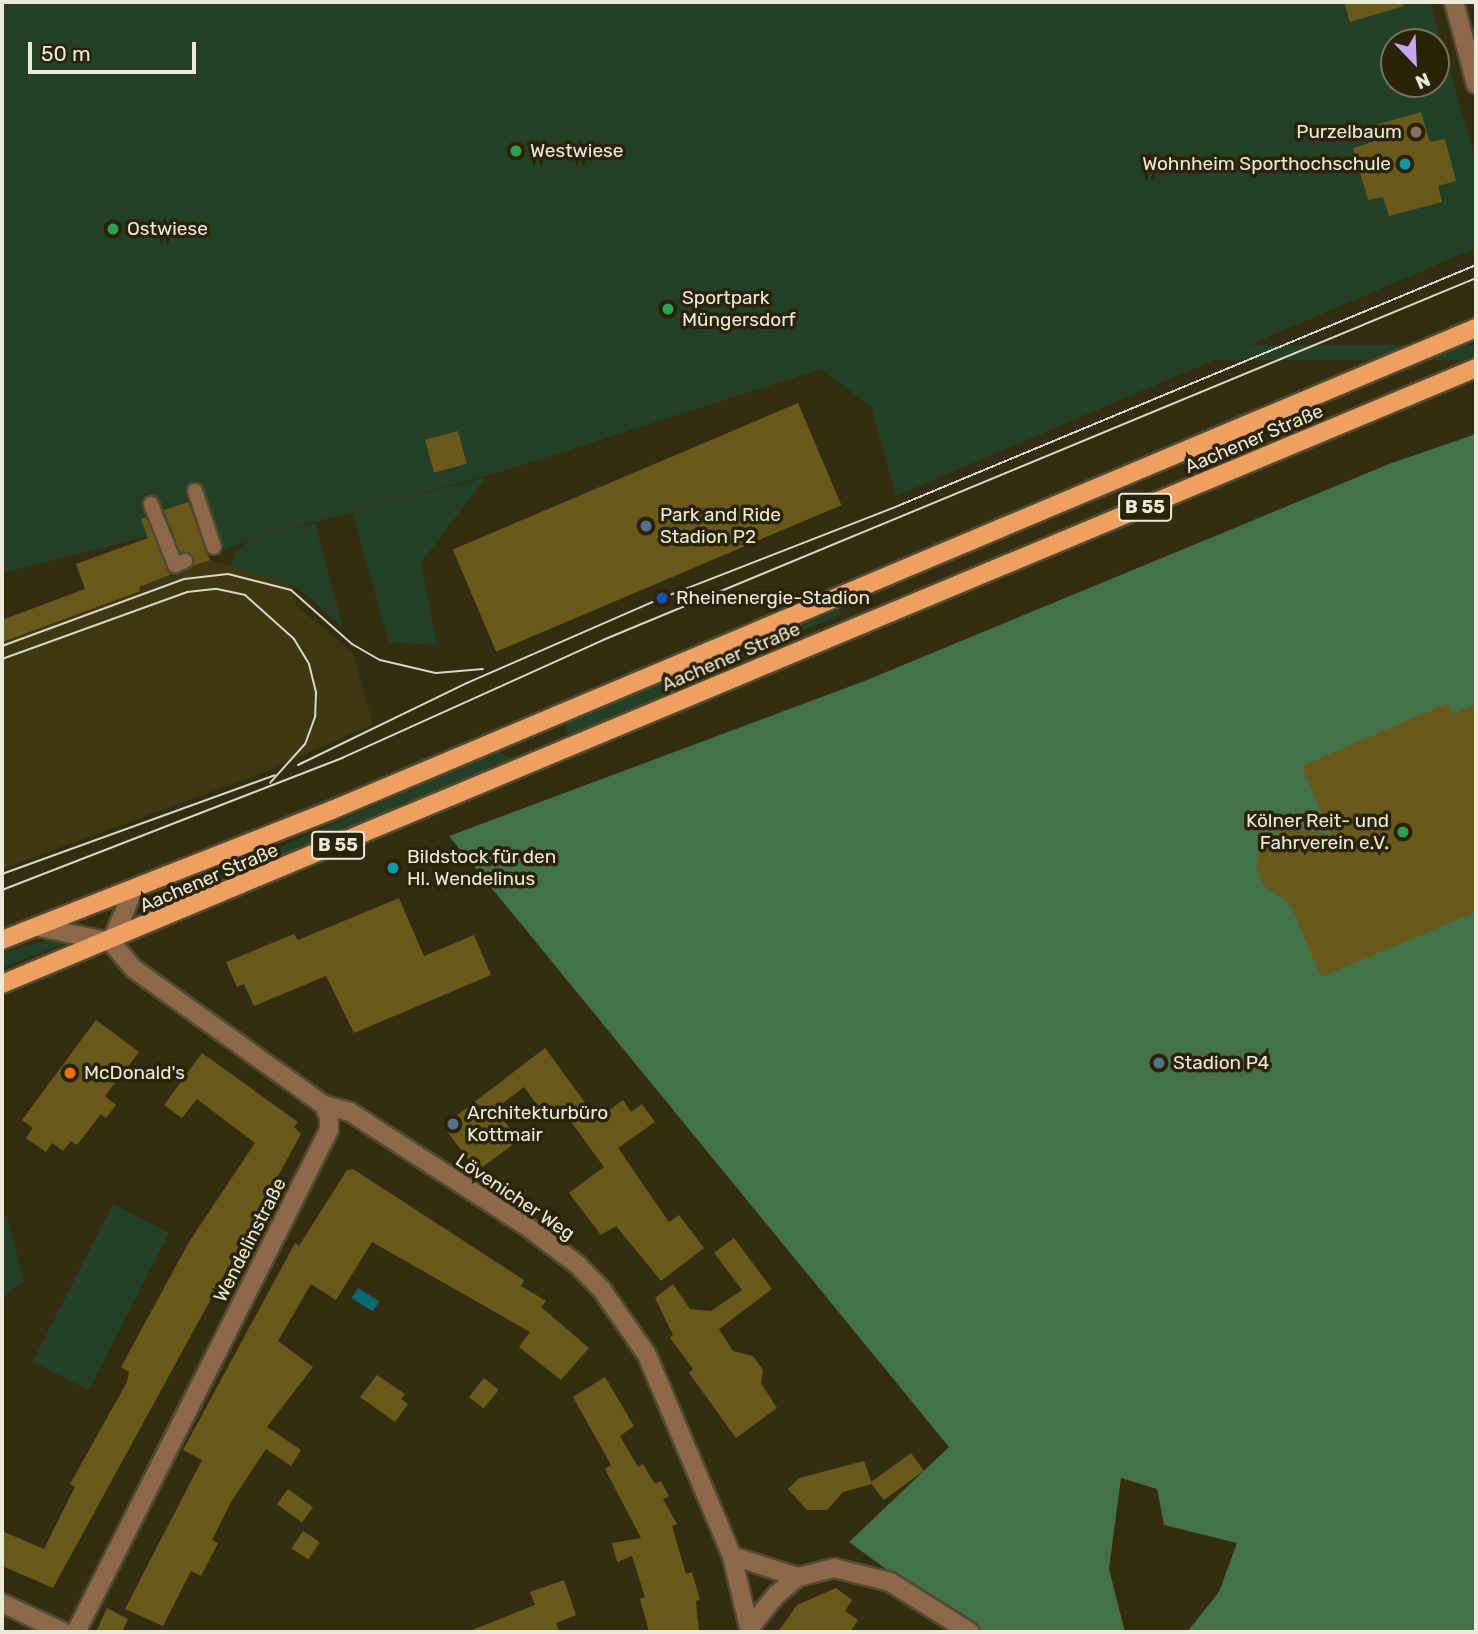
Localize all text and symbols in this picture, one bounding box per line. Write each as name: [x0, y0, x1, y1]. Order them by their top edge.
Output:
scale bar: [32, 28, 200, 72]
north arrow: [1380, 28, 1450, 98]
text: 50 m: [41, 41, 91, 66]
text: N: [1412, 68, 1433, 94]
place label: Purzelbaum: [1296, 121, 1402, 143]
marker: Purzelbaum: [1408, 124, 1424, 140]
place label: Westwiese: [530, 140, 623, 162]
marker: Westwiese: [508, 143, 524, 159]
place label: Wohnheim Sporthochschule: [1142, 153, 1391, 175]
marker: Wohnheim Sporthochschule: [1397, 156, 1413, 172]
place label: Ostwiese: [127, 218, 208, 240]
marker: Ostwiese: [105, 221, 121, 237]
place label: Sportpark Müngersdorf: [682, 287, 796, 331]
marker: Sportpark Müngersdorf: [660, 301, 676, 317]
street label: Aachener Straße: [1181, 399, 1327, 479]
road number: B 55: [1117, 492, 1173, 522]
place label: Park and Ride Stadion P2: [660, 504, 781, 548]
marker: Park and Ride Stadion P2: [638, 518, 654, 534]
place label: Rheinenergie-Stadion: [676, 587, 870, 609]
marker: Rheinenergie-Stadion: [654, 590, 670, 606]
street label: Aachener Straße: [658, 617, 804, 697]
place label: Kölner Reit- und Fahrverein e.V.: [1246, 810, 1389, 854]
marker: Kölner Reit- und Fahrverein e.V.: [1395, 824, 1411, 840]
road number: B 55: [310, 830, 366, 860]
street label: Aachener Straße: [136, 838, 282, 918]
place label: Bildstock für den Hl. Wendelinus: [407, 846, 557, 890]
marker: Bildstock für den Hl. Wendelinus: [385, 860, 401, 876]
place label: Stadion P4: [1173, 1052, 1269, 1074]
marker: Stadion P4: [1151, 1055, 1167, 1071]
place label: McDonald's: [84, 1062, 185, 1084]
marker: McDonald's: [62, 1065, 78, 1081]
place label: Architekturbüro Kottmair: [467, 1102, 608, 1146]
marker: Architekturbüro Kottmair: [445, 1116, 461, 1132]
street label: Lövenicher Weg: [451, 1149, 579, 1245]
street label: Wendelinstraße: [209, 1174, 291, 1306]

